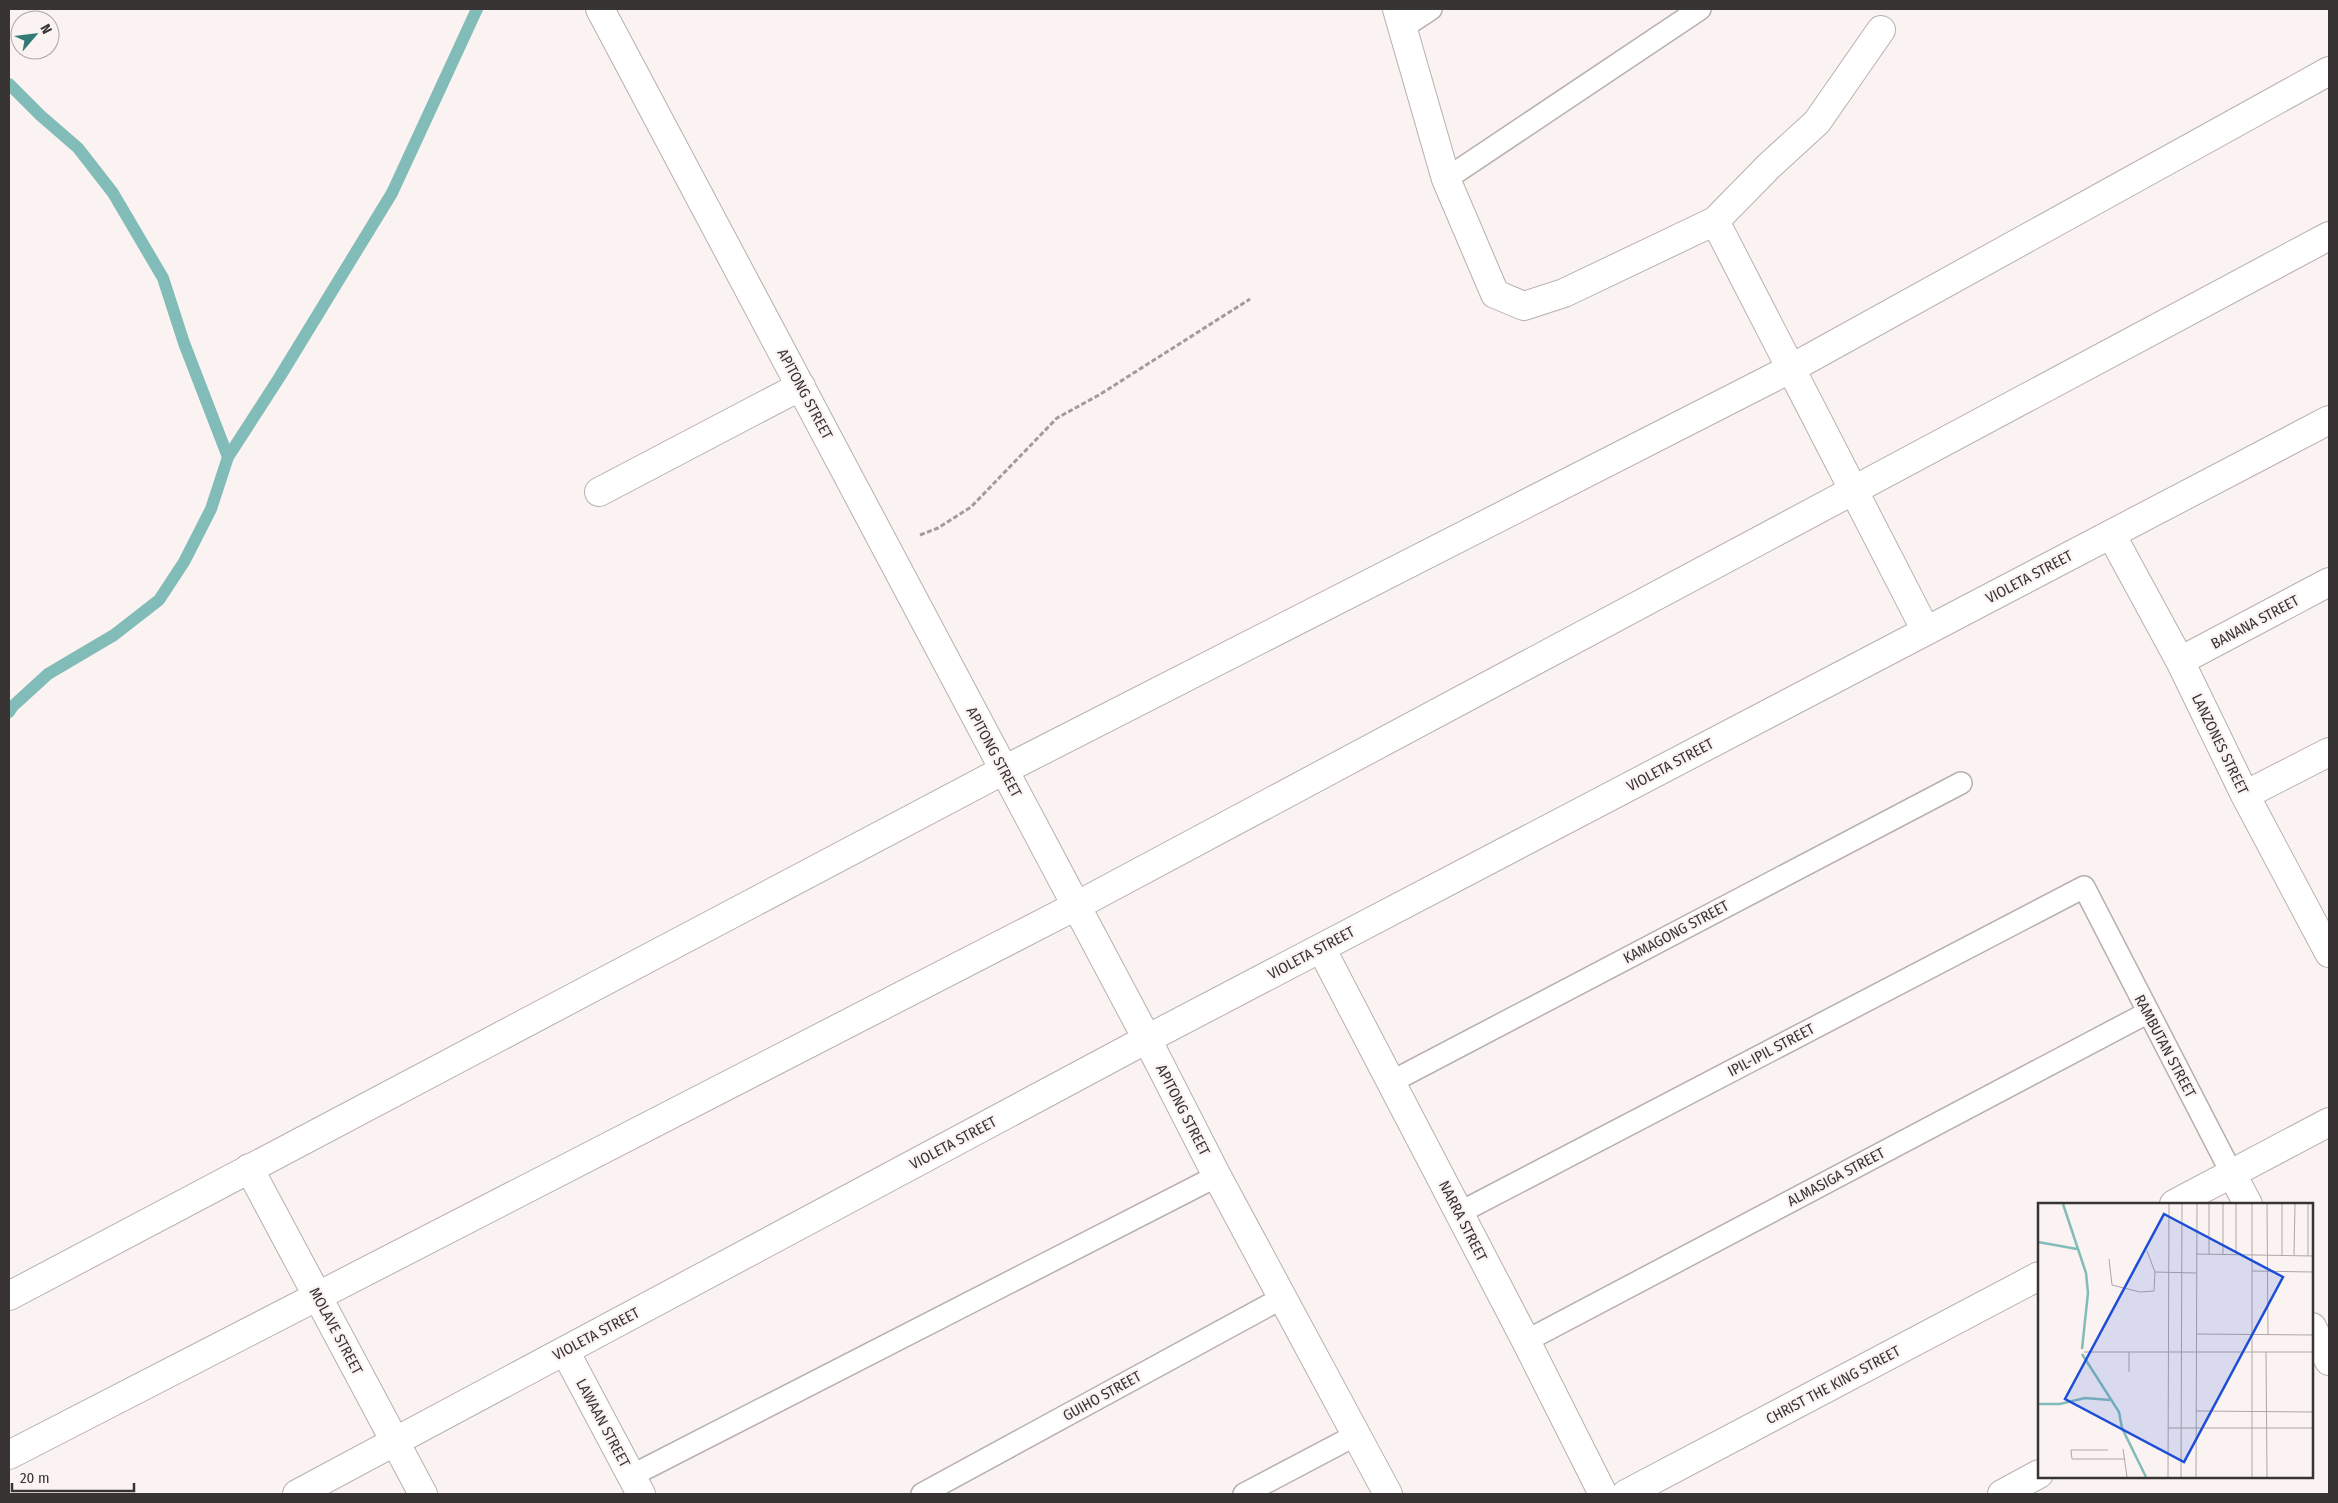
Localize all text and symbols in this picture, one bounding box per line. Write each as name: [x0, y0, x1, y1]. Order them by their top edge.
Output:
north arrow: [10, 10, 60, 60]
text: N: [37, 21, 56, 37]
street label: APITONG STREET: [774, 346, 836, 442]
street label: VIOLETA STREET: [1983, 547, 2075, 607]
street label: BANANA STREET: [2208, 591, 2302, 653]
street label: LANZONES STREET: [2188, 691, 2252, 797]
street label: APITONG STREET: [963, 704, 1025, 800]
street label: VIOLETA STREET: [1624, 735, 1716, 795]
street label: KAMAGONG STREET: [1620, 897, 1732, 967]
street label: VIOLETA STREET: [1265, 923, 1357, 983]
street label: RAMBUTAN STREET: [2130, 992, 2200, 1100]
street label: IPIL-IPIL STREET: [1725, 1020, 1817, 1080]
street label: APITONG STREET: [1152, 1061, 1214, 1159]
street label: VIOLETA STREET: [907, 1113, 999, 1173]
street label: ALMASIGA STREET: [1784, 1144, 1888, 1210]
street label: NARRA STREET: [1435, 1178, 1491, 1264]
inset map: [2038, 1203, 2313, 1478]
street label: MOLAVE STREET: [306, 1285, 366, 1378]
street label: VIOLETA STREET: [550, 1304, 642, 1364]
street label: CHRIST THE KING STREET: [1763, 1342, 1903, 1428]
street label: GUIHO STREET: [1060, 1367, 1144, 1425]
street label: LAWAAN STREET: [572, 1376, 634, 1470]
scale bar: [12, 1460, 135, 1492]
text: 20 m: [20, 1469, 50, 1487]

